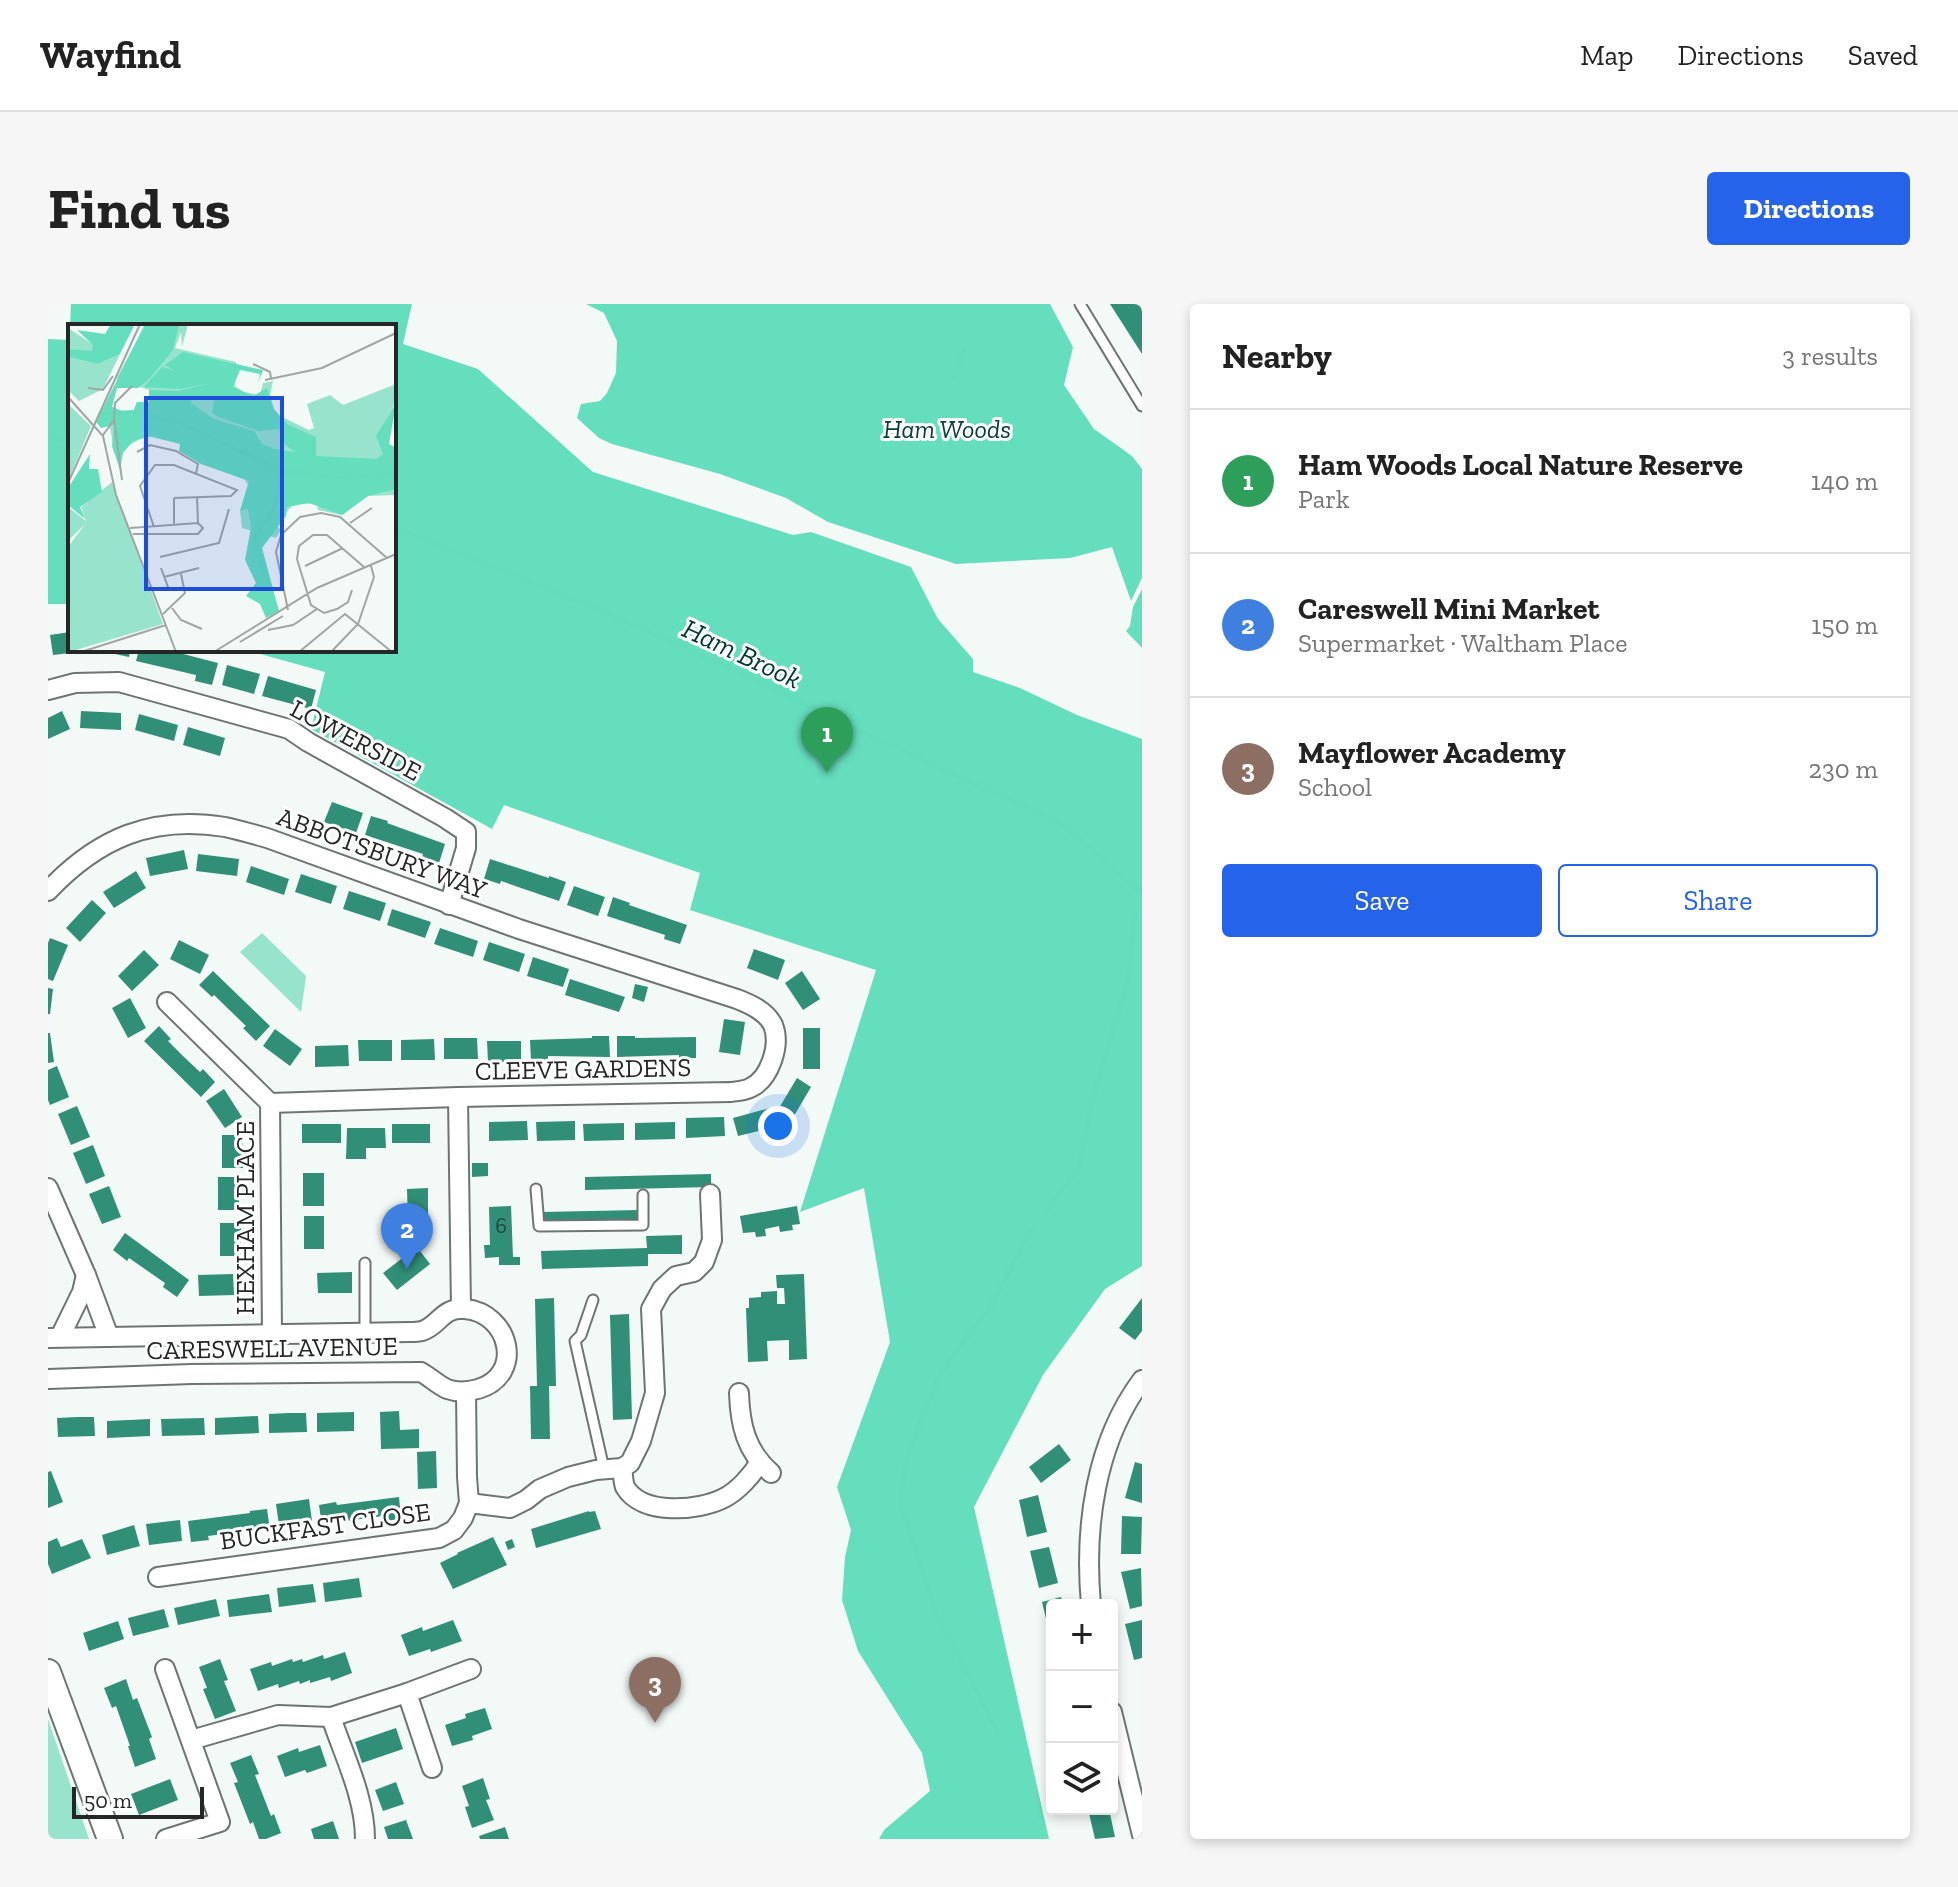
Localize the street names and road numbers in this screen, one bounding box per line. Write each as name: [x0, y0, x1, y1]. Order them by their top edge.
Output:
street label: LOWERSIDE: [285, 692, 427, 788]
street label: ABBOTSBURY WAY: [273, 800, 491, 906]
street label: CLEEVE GARDENS: [474, 1051, 692, 1087]
street label: HEXHAM PLACE: [229, 1121, 261, 1315]
street label: CARESWELL AVENUE: [146, 1330, 398, 1366]
street label: BUCKFAST CLOSE: [218, 1495, 432, 1557]

